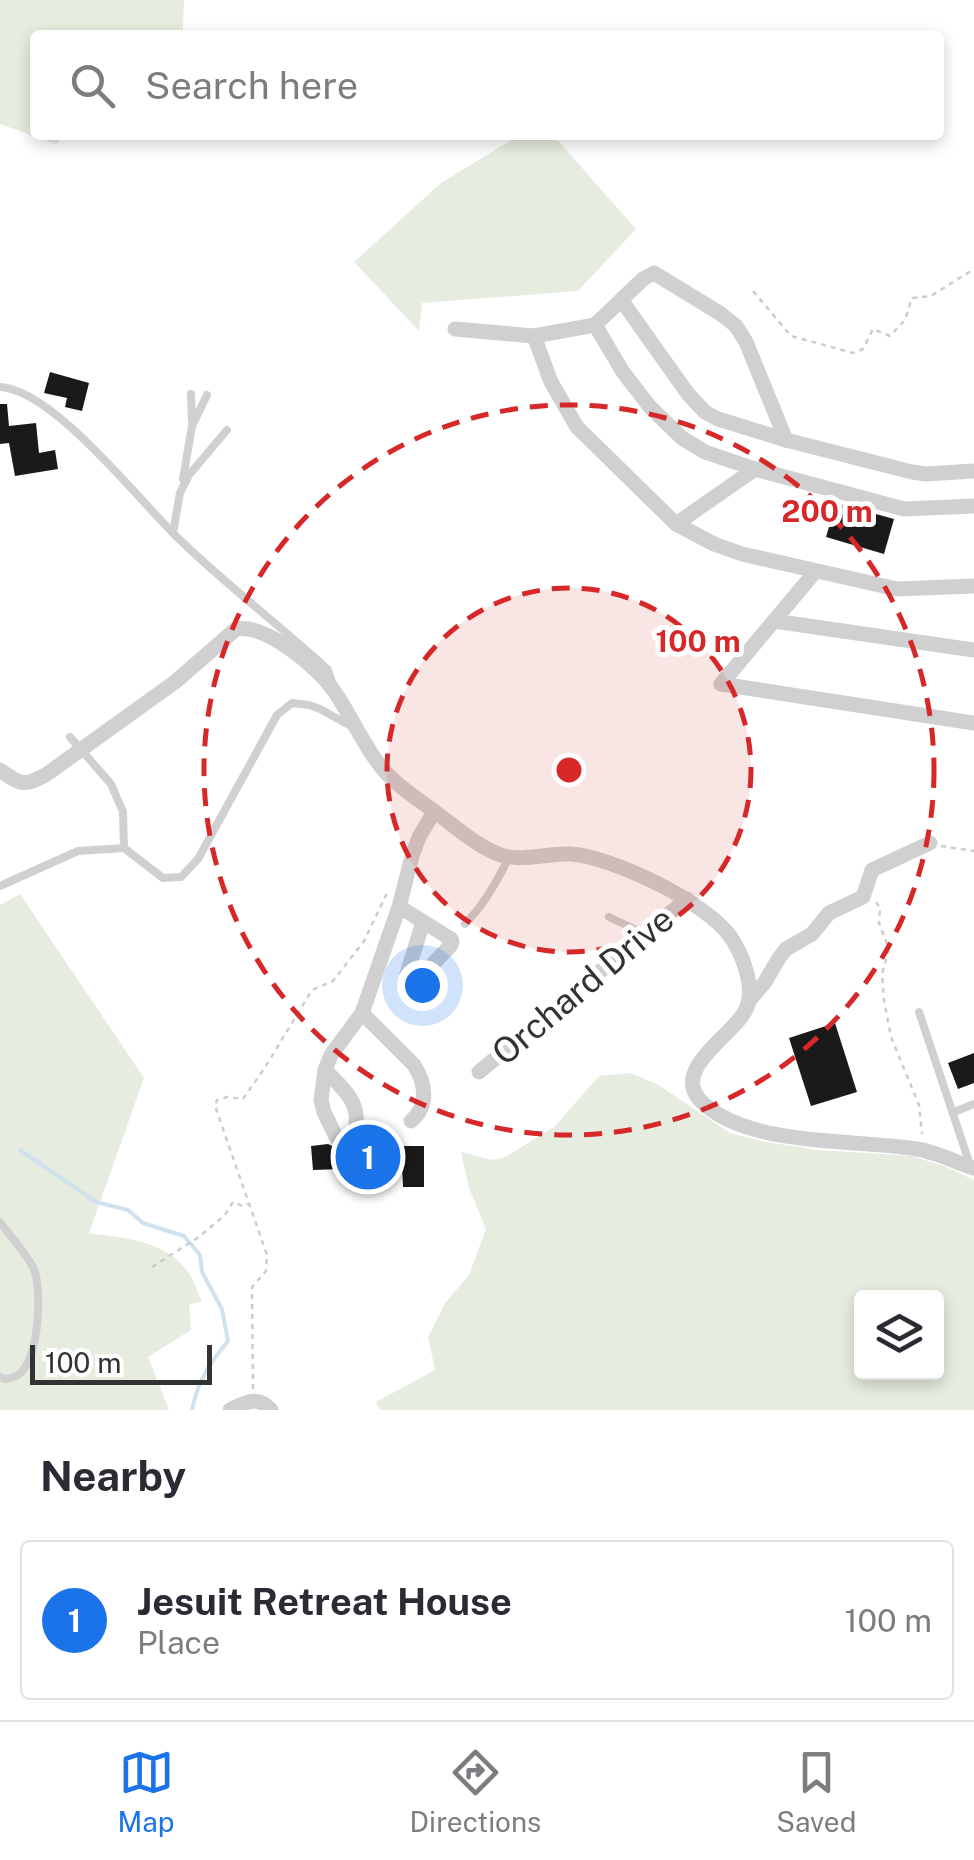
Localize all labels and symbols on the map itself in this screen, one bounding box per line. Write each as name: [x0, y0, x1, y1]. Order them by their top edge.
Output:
text: 200 m: [781, 493, 873, 529]
text: 100 m: [655, 623, 741, 659]
centre of rings: [551, 752, 587, 788]
street label: Orchard Drive: [484, 898, 682, 1073]
your location: [397, 960, 448, 1011]
pin: 1: [336, 1120, 400, 1194]
scale bar: [30, 1340, 212, 1384]

